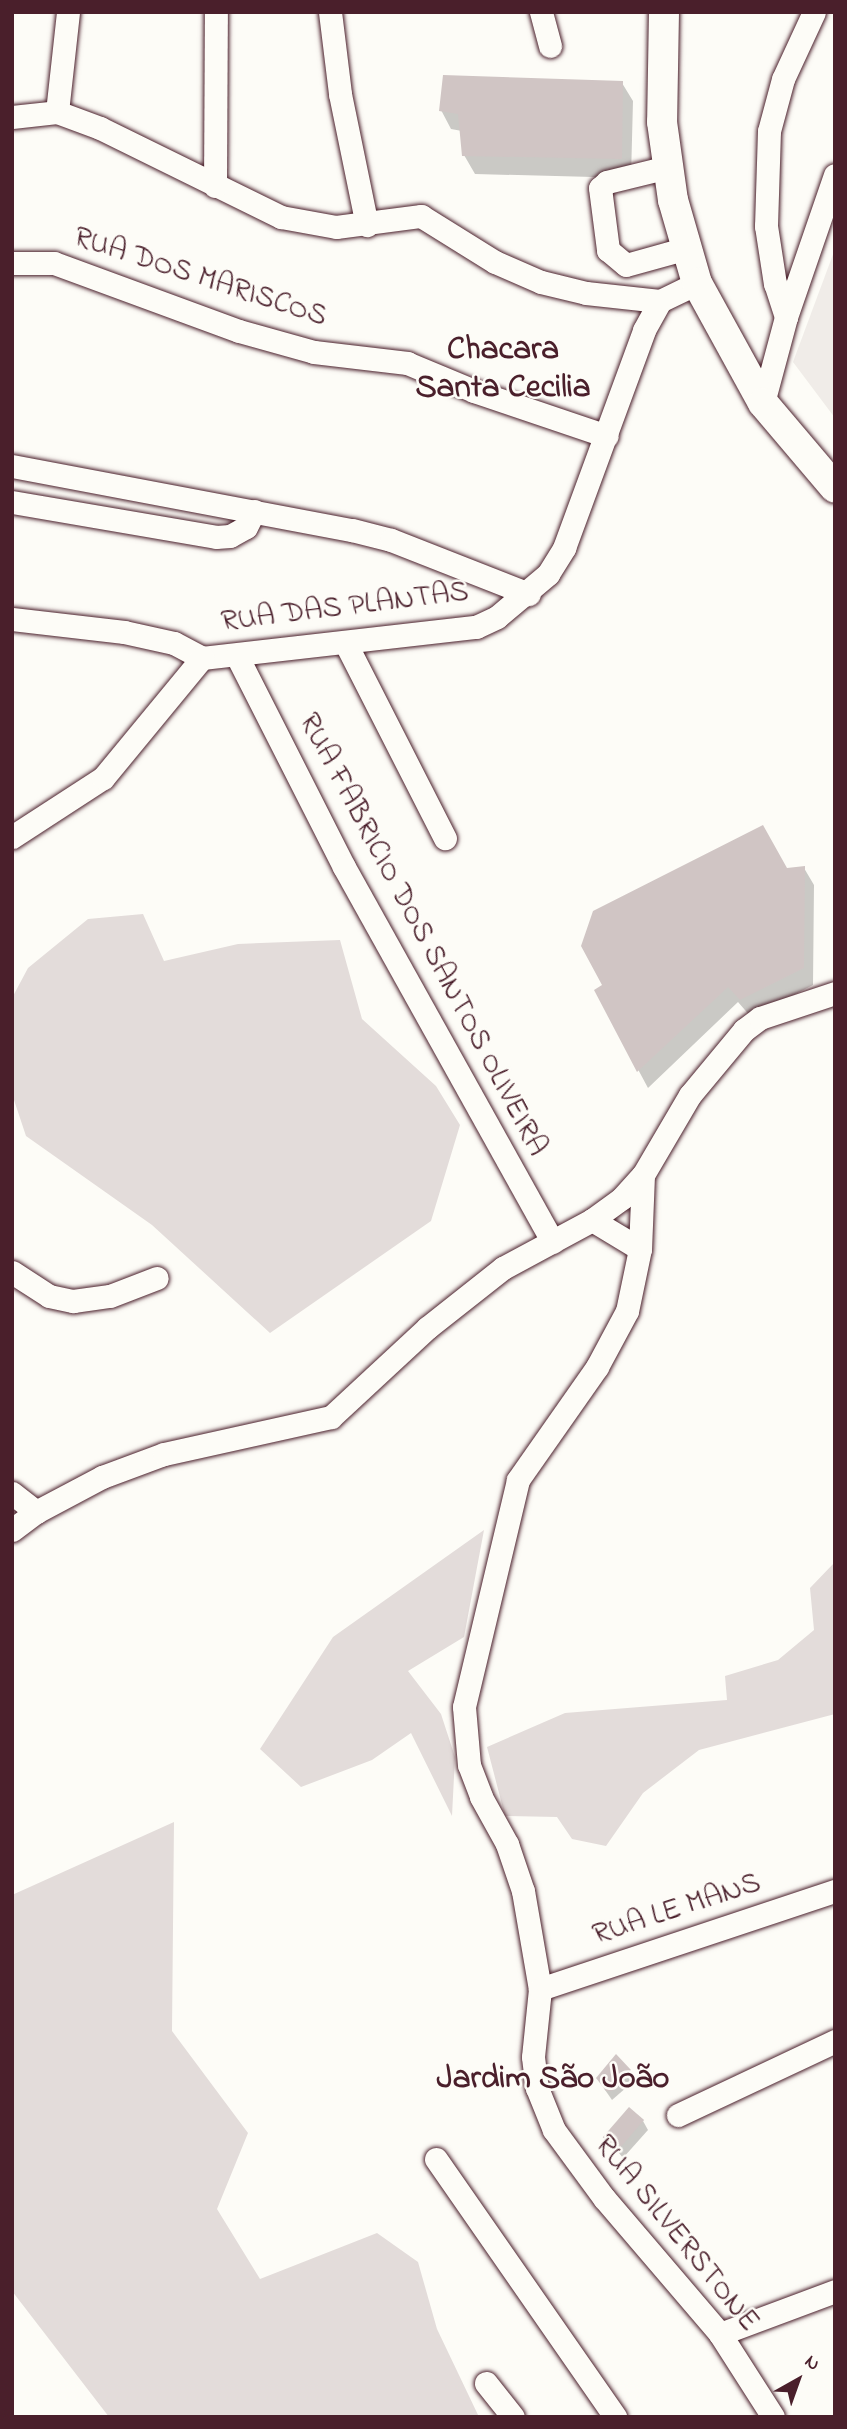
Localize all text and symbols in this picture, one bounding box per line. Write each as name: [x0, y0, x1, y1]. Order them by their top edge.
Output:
street label: RUA DOS MARISCOS: [69, 220, 331, 336]
district label: Chacara Santa Cecilia: [415, 331, 591, 409]
street label: RUA DAS PLANTAS: [219, 575, 471, 641]
street label: RUA FABRICIO DOS SANTOS OLIVEIRA: [290, 707, 554, 1163]
street label: RUA LE MANS: [588, 1866, 766, 1954]
district label: Jardim São João: [437, 2060, 669, 2100]
street label: RUA SILVERSTONE: [586, 2128, 766, 2340]
north arrow: [763, 2345, 833, 2415]
text: N: [798, 2349, 825, 2378]

